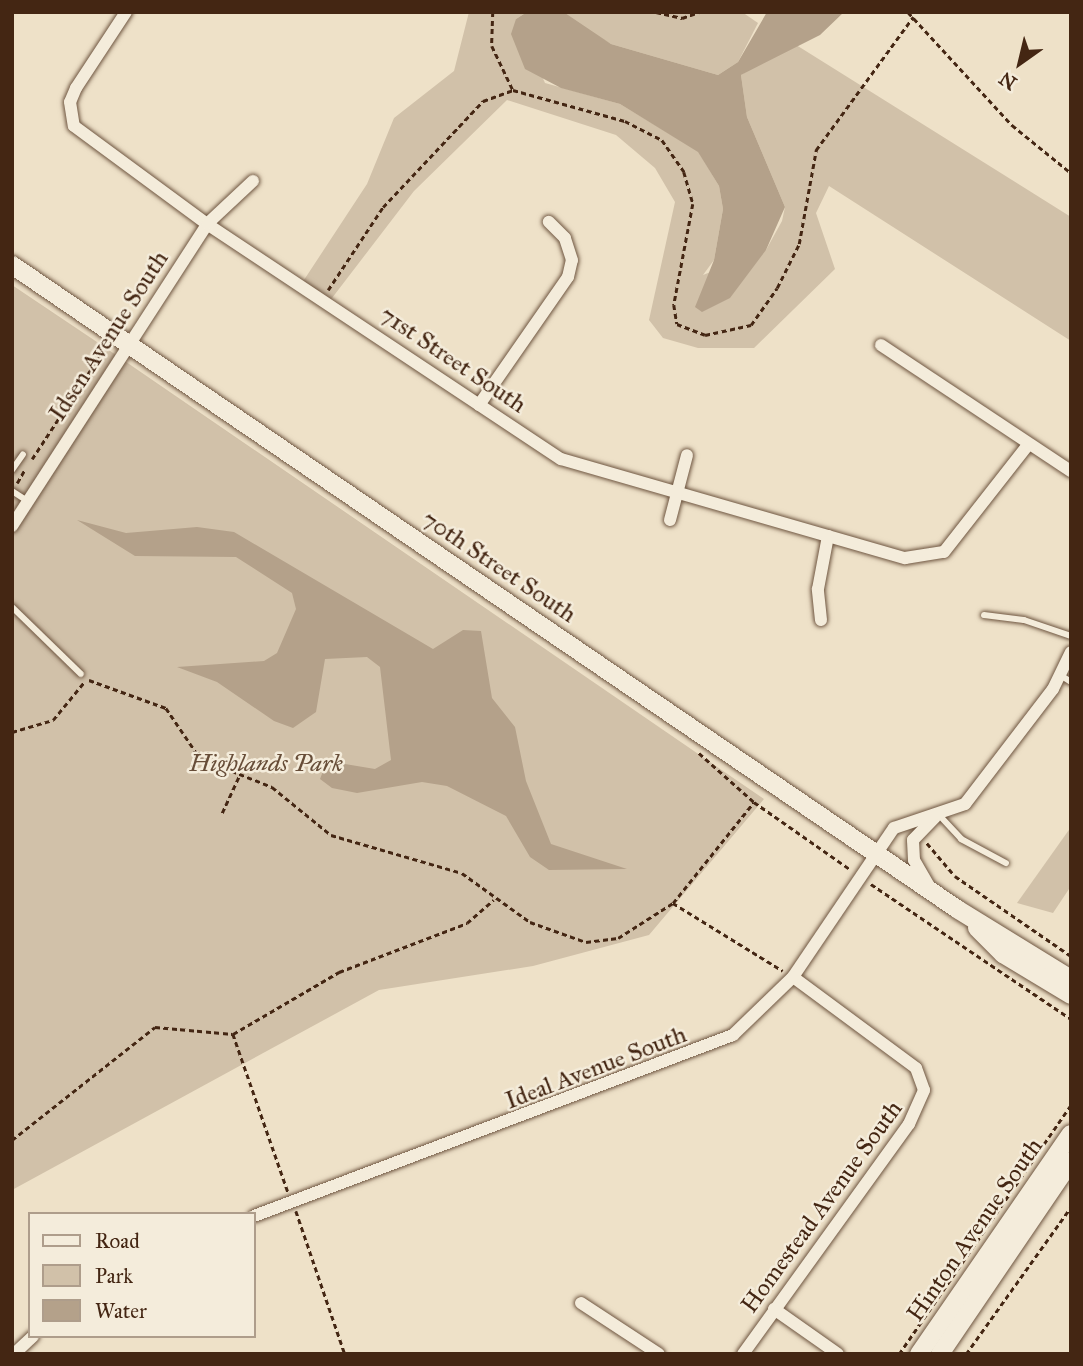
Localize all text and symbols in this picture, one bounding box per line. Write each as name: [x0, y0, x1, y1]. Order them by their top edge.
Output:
north arrow: [985, 28, 1055, 98]
text: N: [995, 67, 1021, 95]
street label: Idsen Avenue South: [43, 246, 175, 426]
street label: 71st Street South: [374, 300, 532, 420]
street label: 70th Street South: [417, 505, 581, 629]
park label: Highlands Park: [189, 750, 343, 778]
street label: Ideal Avenue South: [501, 1020, 691, 1116]
street label: Homestead Avenue South: [735, 1095, 909, 1319]
street label: Hinton Avenue South: [901, 1133, 1049, 1327]
legend: [28, 1212, 256, 1338]
text: Road: [95, 1228, 140, 1254]
text: Park: [95, 1263, 133, 1289]
text: Water: [95, 1298, 147, 1324]

